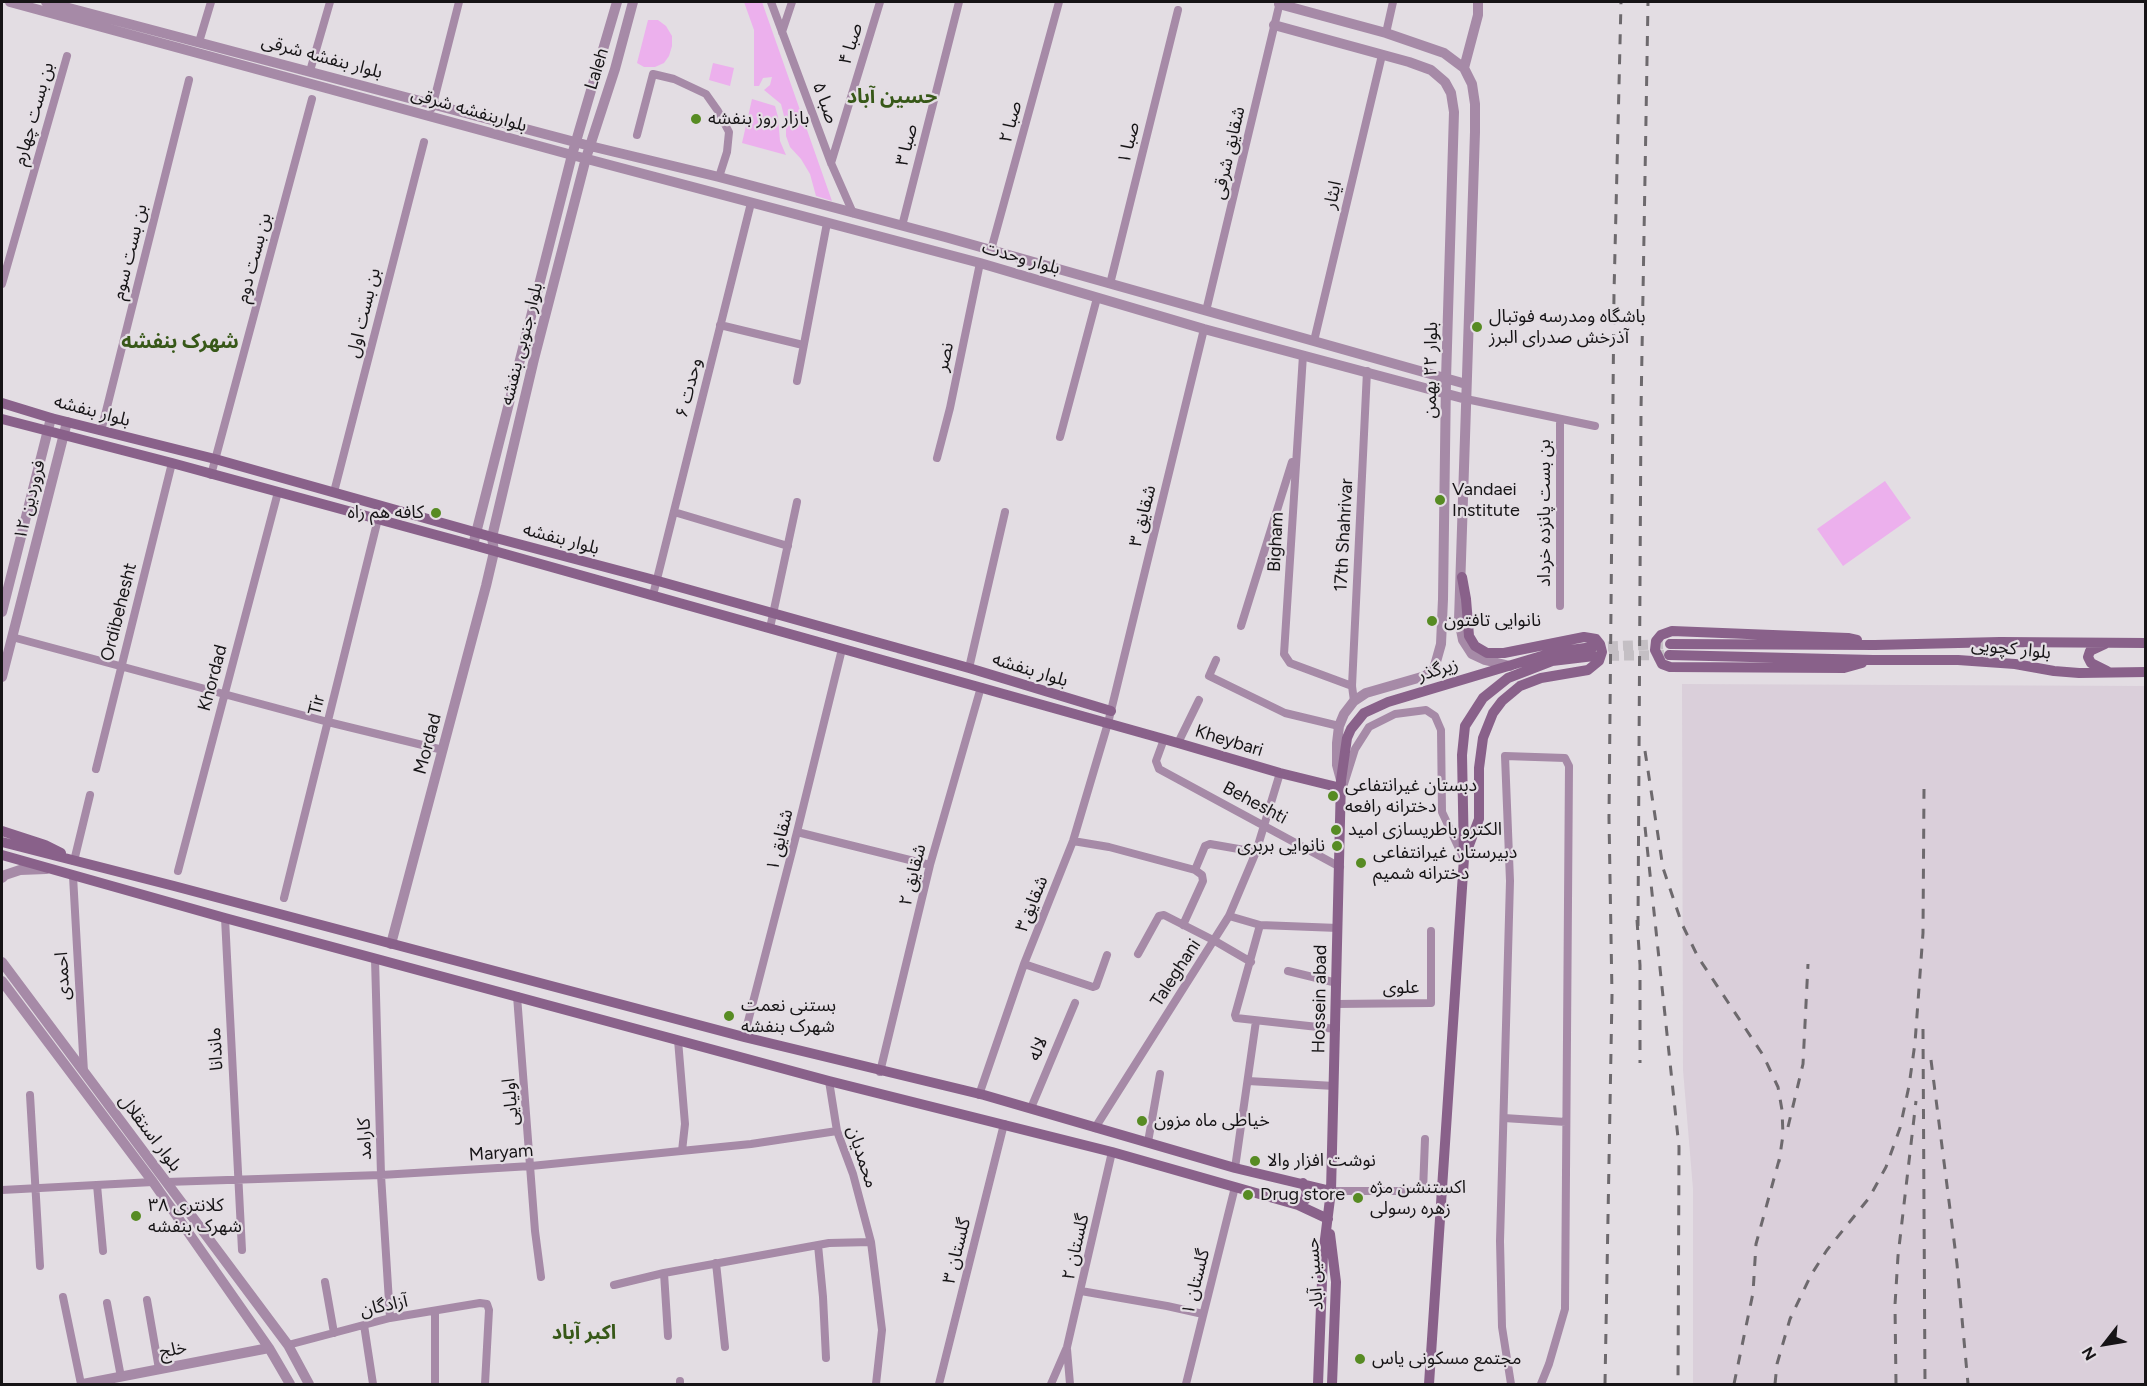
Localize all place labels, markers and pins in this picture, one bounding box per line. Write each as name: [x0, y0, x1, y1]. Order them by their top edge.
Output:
place label: بازار روز بنفشه: [708, 108, 809, 130]
marker: بازار روز بنفشه: [689, 112, 703, 126]
place label: باشگاه ومدرسه فوتبال آذرخش صدرای البرز: [1489, 306, 1646, 348]
marker: باشگاه ومدرسه فوتبال آذرخش صدرای البرز: [1470, 320, 1484, 334]
place label: Vandaei Institute: [1452, 479, 1520, 522]
marker: Vandaei Institute: [1433, 493, 1447, 507]
place label: کافه هم راه: [347, 502, 424, 524]
marker: کافه هم راه: [429, 506, 443, 520]
place label: نانوایی تافتون: [1444, 610, 1541, 632]
marker: نانوایی تافتون: [1425, 614, 1439, 628]
place label: دبستان غیرانتفاعی دخترانه رافعه: [1345, 775, 1477, 818]
marker: دبستان غیرانتفاعی دخترانه رافعه: [1326, 789, 1340, 803]
place label: الکترو باطریسازی امید: [1348, 819, 1502, 841]
marker: الکترو باطریسازی امید: [1329, 823, 1343, 837]
place label: نانوایی بربری: [1237, 835, 1325, 857]
marker: نانوایی بربری: [1330, 839, 1344, 853]
place label: دبیرستان غیرانتفاعی دخترانه شمیم: [1373, 842, 1517, 884]
marker: دبیرستان غیرانتفاعی دخترانه شمیم: [1354, 856, 1368, 870]
place label: بستنی نعمت شهرک بنفشه: [741, 995, 836, 1038]
marker: بستنی نعمت شهرک بنفشه: [722, 1009, 736, 1023]
place label: خیاطی ماه مزون: [1154, 1110, 1270, 1132]
marker: خیاطی ماه مزون: [1135, 1114, 1149, 1128]
place label: نوشت افزار والا: [1267, 1150, 1376, 1172]
marker: نوشت افزار والا: [1248, 1154, 1262, 1168]
place label: اکستنشن مژه زهره رسولی: [1370, 1177, 1466, 1220]
place label: Drug store: [1260, 1184, 1345, 1206]
marker: Drug store: [1241, 1188, 1255, 1202]
marker: اکستنشن مژه زهره رسولی: [1351, 1191, 1365, 1205]
place label: کلانتری ۳۸ شهرک بنفشه: [148, 1195, 242, 1238]
marker: کلانتری ۳۸ شهرک بنفشه: [129, 1209, 143, 1223]
place label: مجتمع مسکونی یاس: [1372, 1348, 1521, 1370]
marker: مجتمع مسکونی یاس: [1353, 1352, 1367, 1366]

